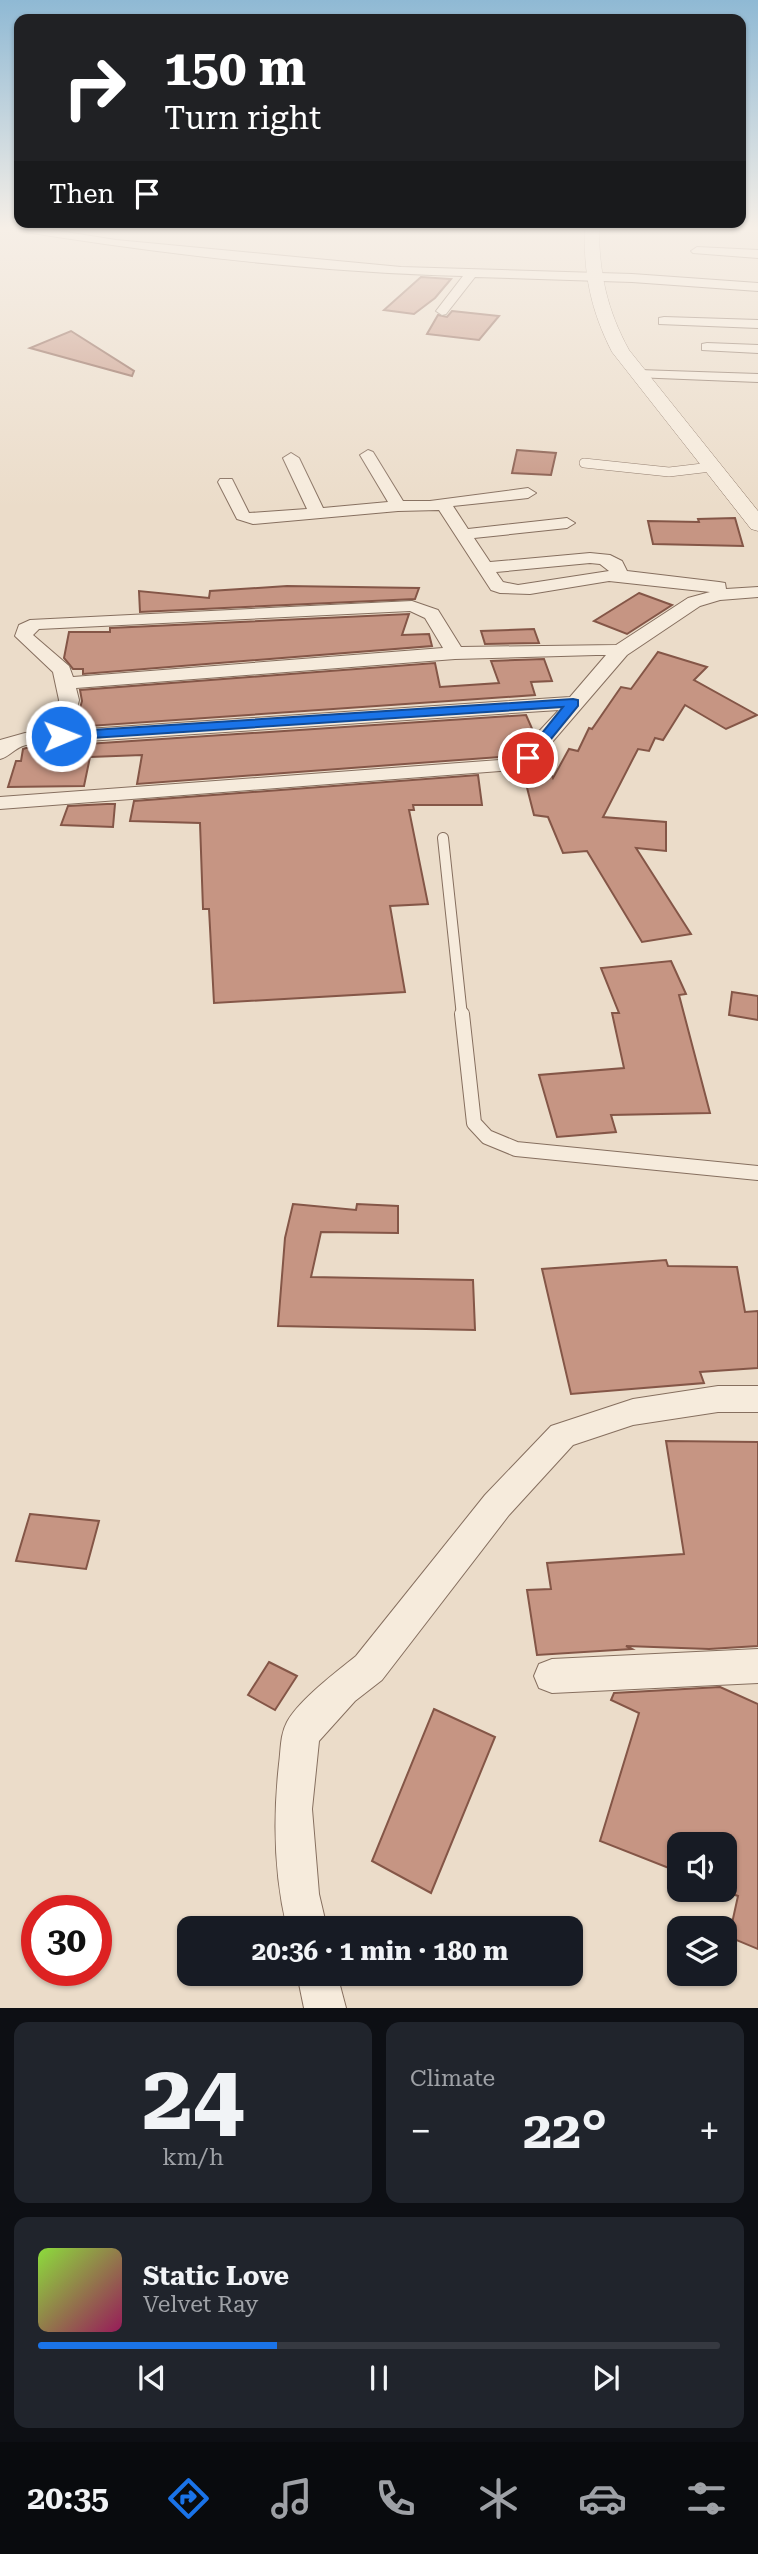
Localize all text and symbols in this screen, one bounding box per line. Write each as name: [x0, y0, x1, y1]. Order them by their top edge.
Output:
text: 150 m: [164, 40, 306, 97]
icon: right: [49, 42, 140, 133]
text: Turn right: [164, 99, 321, 137]
icon: arrive: [128, 175, 166, 213]
text: Then: [49, 179, 114, 209]
position arrow: [24, 699, 98, 773]
pin: [498, 728, 558, 788]
icon: arrive: [509, 739, 547, 777]
map controls: [667, 1832, 737, 1986]
button: sound: [667, 1832, 737, 1902]
speed limit sign: 30: [21, 1895, 112, 1986]
button: layers: [667, 1916, 737, 1986]
text: 20:36 · 1 min · 180 m: [252, 1936, 508, 1966]
text: 24: [142, 2045, 244, 2151]
text: Climate: [410, 2065, 495, 2092]
text: 22°: [523, 2100, 607, 2161]
text: −: [410, 2109, 431, 2153]
text: +: [699, 2109, 720, 2153]
text: km/h: [162, 2144, 224, 2171]
text: Static Love: [143, 2261, 289, 2291]
text: Velvet Ray: [143, 2291, 258, 2318]
icon: previous: [133, 2359, 171, 2397]
icon: pause: [360, 2359, 398, 2397]
icon: next: [587, 2359, 625, 2397]
icon: directions: [164, 2474, 213, 2523]
icon: music: [267, 2474, 316, 2523]
icon: phone: [371, 2474, 420, 2523]
icon: climate: [474, 2474, 523, 2523]
icon: car: [578, 2474, 627, 2523]
icon: filters: [682, 2474, 731, 2523]
text: 20:35: [27, 2479, 109, 2517]

